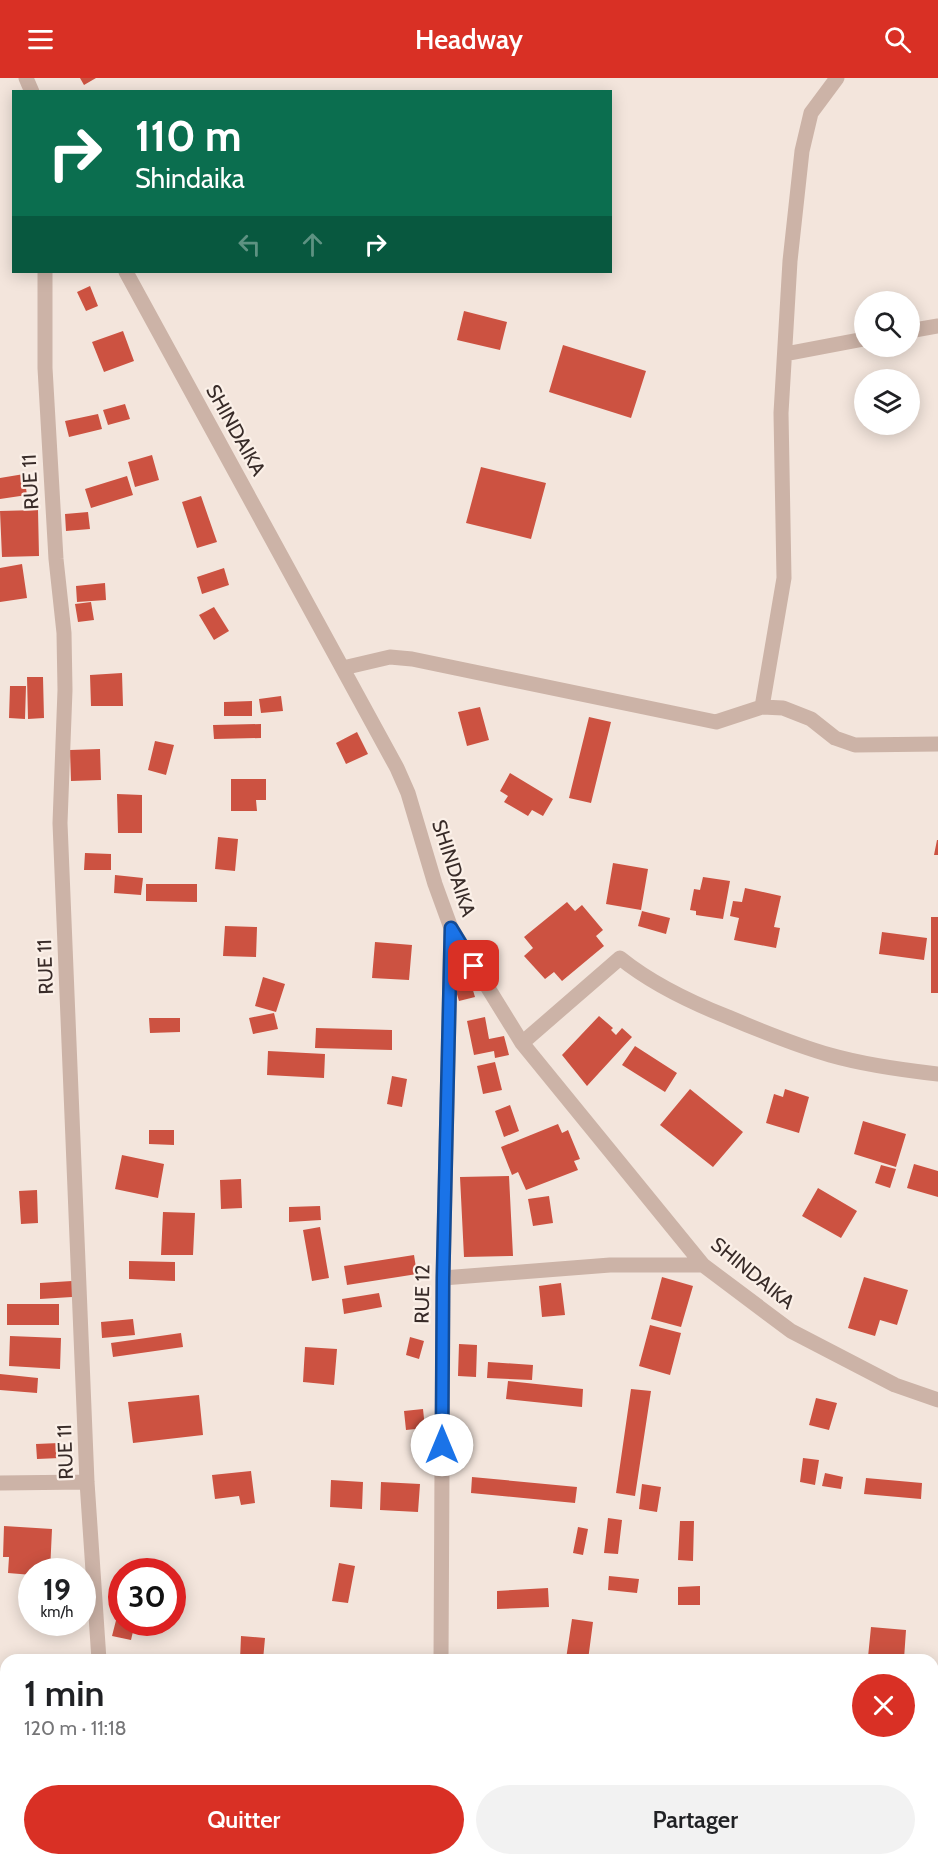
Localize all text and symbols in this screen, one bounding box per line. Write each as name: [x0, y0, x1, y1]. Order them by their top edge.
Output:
icon: menu: [24, 23, 57, 56]
text: Headway: [415, 23, 523, 56]
icon: search: [881, 23, 914, 56]
text: 110 m: [135, 110, 242, 162]
icon: right: [36, 114, 114, 192]
text: Shindaika: [135, 162, 245, 195]
icon: left: [233, 228, 266, 261]
icon: ahead: [296, 228, 329, 261]
icon: right: [359, 228, 392, 261]
map controls: [854, 291, 920, 435]
button: search: [854, 291, 920, 357]
button: layers: [854, 369, 920, 435]
street label: SHINDAIKA: [201, 380, 271, 480]
street label: RUE 11: [17, 454, 43, 510]
street label: SHINDAIKA: [427, 817, 481, 920]
street label: RUE 11: [32, 939, 58, 995]
pin: [448, 940, 499, 991]
icon: arrive: [457, 949, 490, 982]
street label: SHINDAIKA: [706, 1232, 800, 1314]
street label: RUE 12: [409, 1264, 435, 1324]
position arrow: [410, 1413, 474, 1477]
street label: RUE 11: [52, 1424, 78, 1480]
speed limit sign: 30: [108, 1558, 186, 1636]
text: 19: [43, 1571, 71, 1608]
text: km/h: [41, 1603, 73, 1621]
text: 1 min: [24, 1671, 104, 1715]
button: close: [852, 1674, 915, 1737]
text: 120 m · 11:18: [24, 1716, 127, 1740]
button: Quitter: [24, 1785, 464, 1854]
button: Partager: [476, 1785, 915, 1854]

